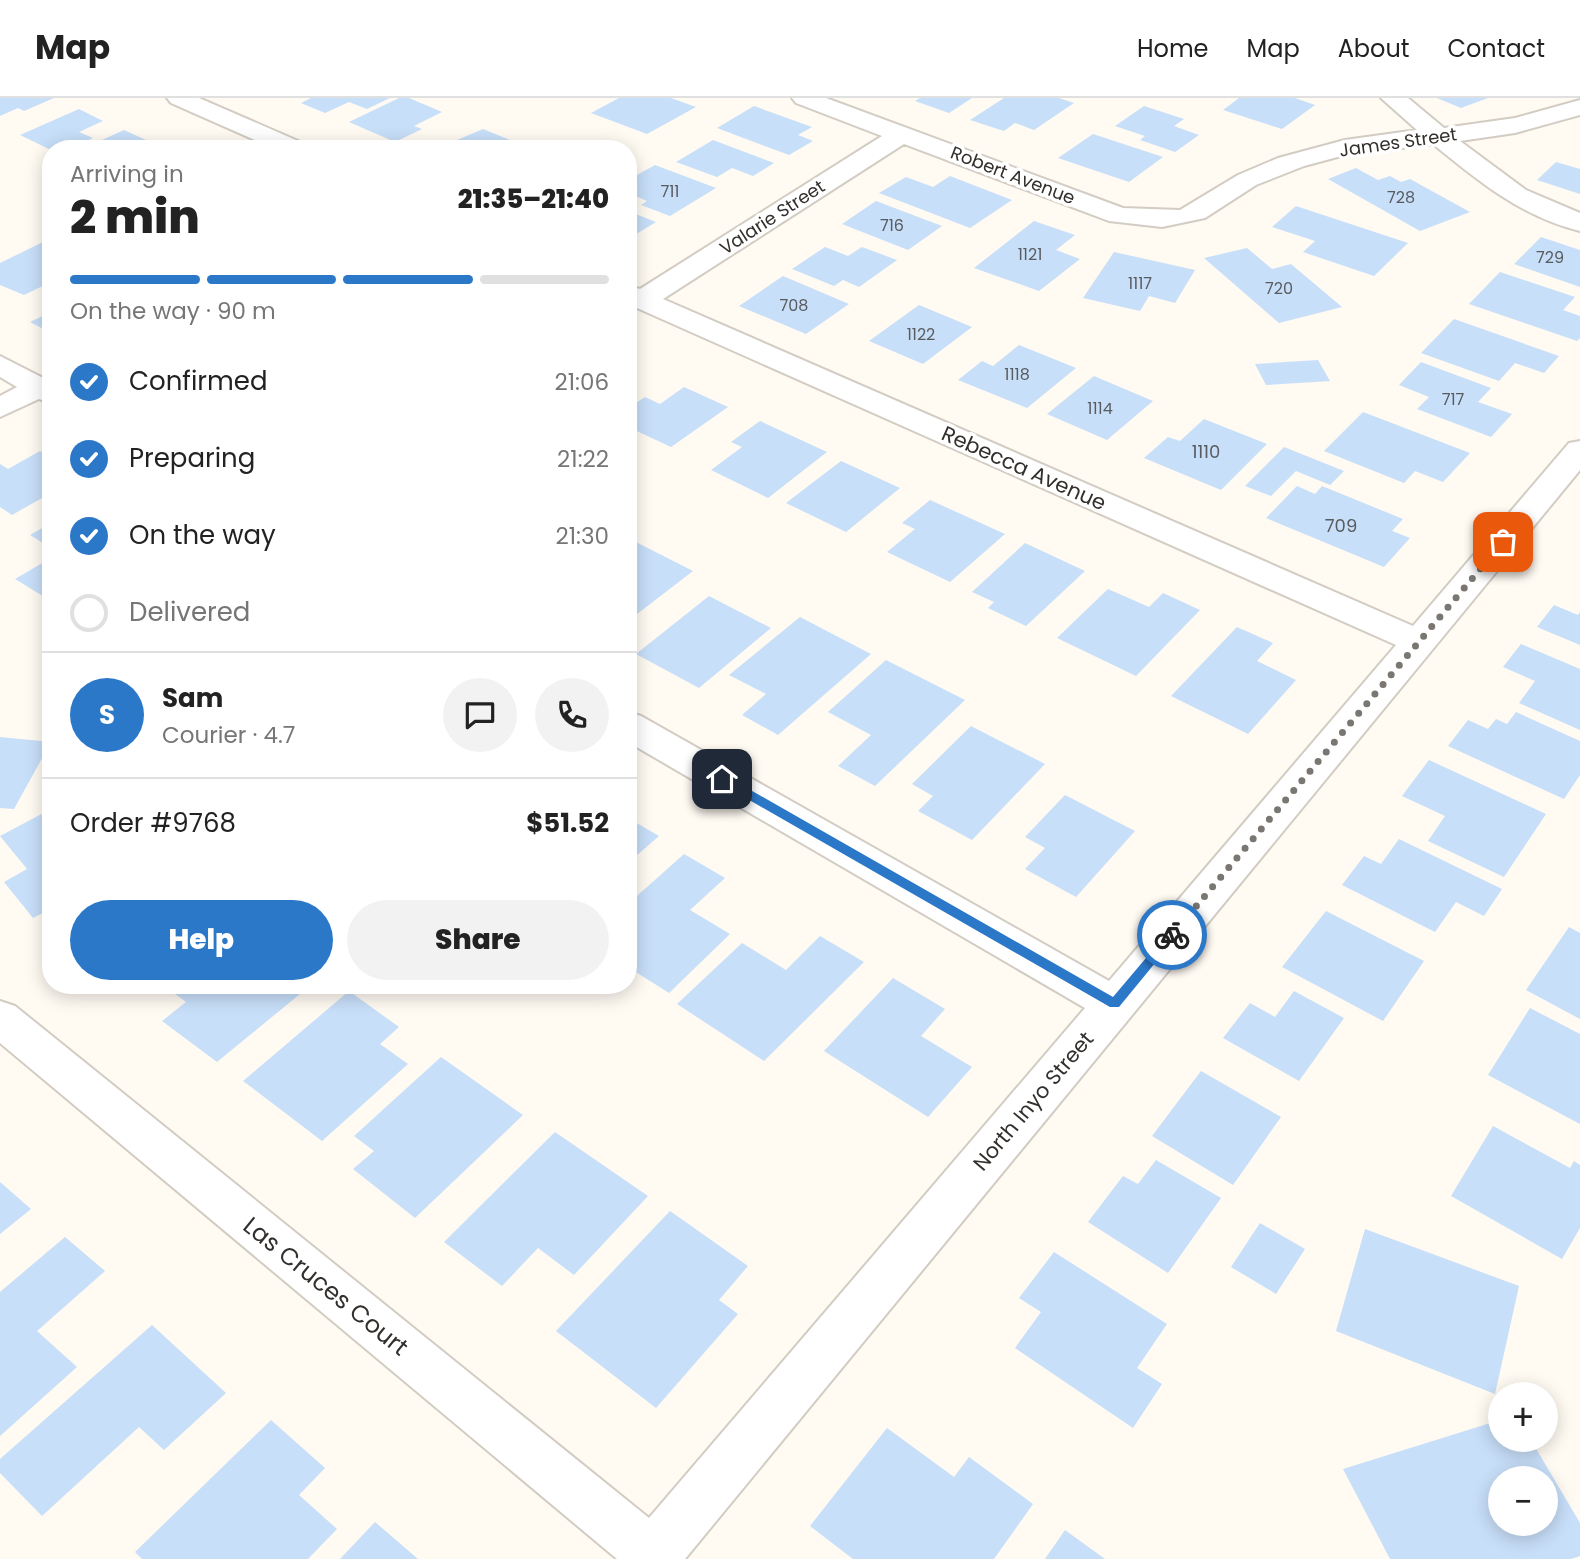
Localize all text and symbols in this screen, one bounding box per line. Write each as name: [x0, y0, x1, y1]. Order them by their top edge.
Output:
text: Map: [35, 24, 110, 71]
text: Home: [1137, 32, 1209, 65]
text: Map: [1247, 32, 1300, 65]
text: About: [1338, 32, 1409, 65]
text: Contact: [1447, 32, 1545, 65]
street label: James Street: [1338, 121, 1458, 163]
street label: Robert Avenue: [947, 140, 1079, 210]
text: Arriving in: [70, 158, 184, 190]
street label: Valarie Street: [715, 174, 829, 260]
house number: 711: [661, 180, 679, 203]
text: 21:35–21:40: [458, 181, 609, 217]
text: 2 min: [70, 185, 200, 249]
house number: 728: [1387, 186, 1415, 209]
house number: 716: [880, 214, 904, 237]
house number: 1121: [1018, 243, 1042, 266]
house number: 729: [1536, 246, 1564, 269]
house number: 1117: [1128, 272, 1152, 295]
house number: 720: [1265, 277, 1293, 300]
house number: 708: [780, 294, 808, 317]
text: On the way · 90 m: [70, 295, 276, 327]
house number: 1122: [907, 323, 935, 346]
icon: check: [70, 363, 108, 401]
text: Confirmed: [129, 363, 267, 399]
house number: 1118: [1004, 363, 1030, 386]
text: 21:06: [554, 366, 609, 398]
house number: 717: [1442, 388, 1465, 411]
house number: 1114: [1087, 397, 1113, 420]
street label: Rebecca Avenue: [937, 419, 1111, 517]
house number: 1110: [1192, 439, 1220, 464]
icon: check: [70, 440, 108, 478]
text: Preparing: [129, 440, 255, 476]
text: 21:22: [557, 443, 609, 475]
pin: [1473, 512, 1533, 572]
house number: 709: [1325, 513, 1357, 538]
icon: check: [70, 517, 108, 555]
text: On the way: [129, 517, 276, 553]
text: 21:30: [556, 520, 609, 552]
icon: bag: [1484, 523, 1522, 561]
text: Delivered: [129, 594, 250, 630]
button: chat: [443, 678, 517, 752]
button: phone: [535, 678, 609, 752]
text: Sam: [162, 680, 223, 716]
text: S: [99, 697, 115, 733]
text: Courier · 4.7: [162, 719, 295, 751]
pin: [692, 749, 752, 809]
icon: home: [703, 760, 741, 798]
text: Order #9768: [70, 805, 236, 841]
text: $51.52: [526, 805, 609, 841]
button: Help: [70, 900, 333, 980]
button: Share: [347, 900, 609, 980]
courier: [1137, 900, 1207, 970]
icon: bike: [1153, 916, 1191, 954]
street label: North Inyo Street: [966, 1025, 1100, 1177]
street label: Las Cruces Court: [236, 1209, 416, 1363]
map controls: [1488, 1382, 1558, 1536]
button: +: [1488, 1382, 1558, 1452]
button: −: [1488, 1466, 1558, 1536]

